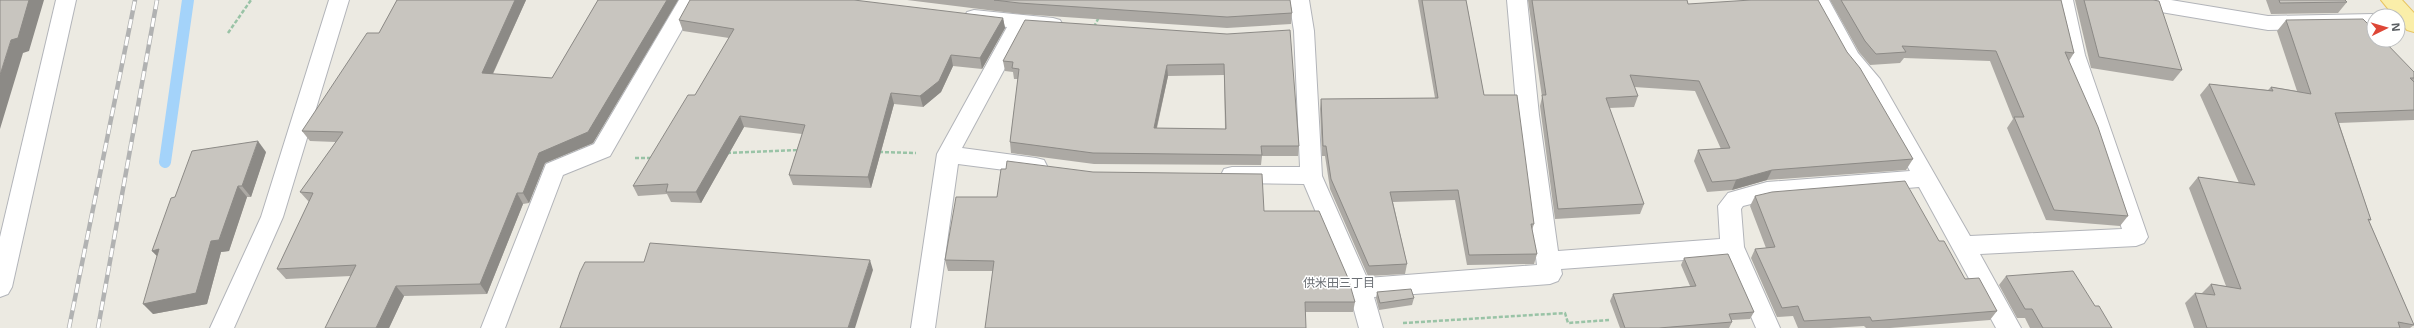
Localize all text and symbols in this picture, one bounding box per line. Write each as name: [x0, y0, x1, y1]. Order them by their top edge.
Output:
north arrow: [2366, 8, 2406, 48]
text: N: [2389, 22, 2404, 32]
district label: 供米田三丁目: [1303, 274, 1375, 291]

